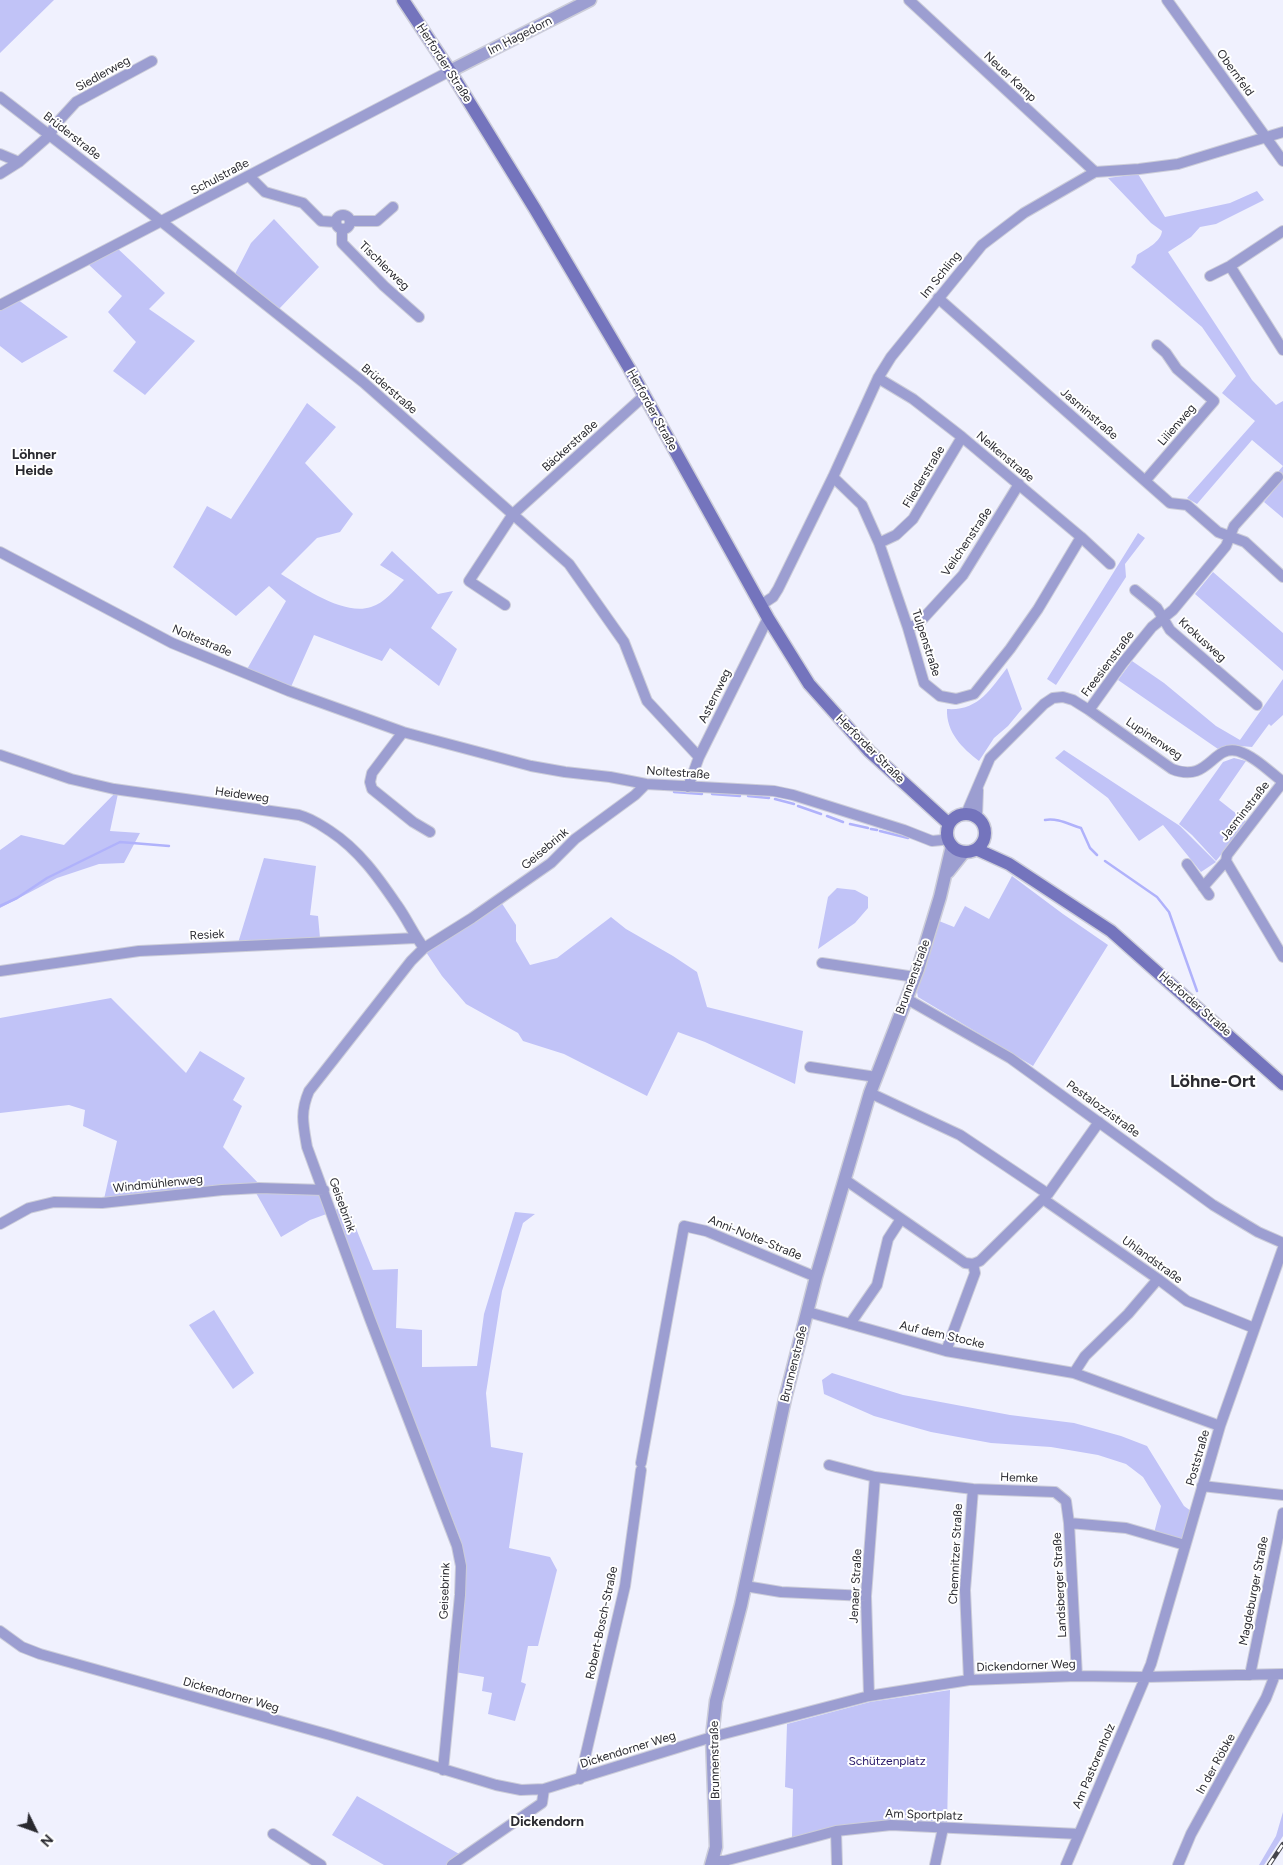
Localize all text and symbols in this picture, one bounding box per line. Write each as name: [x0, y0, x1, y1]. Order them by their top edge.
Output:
street label: Im Hagedorn: [486, 14, 554, 58]
street label: Herforder Straße: [413, 21, 475, 105]
street label: Obernfeld: [1213, 47, 1257, 99]
street label: Neuer Kamp: [981, 49, 1039, 105]
street label: Siedlerweg: [73, 53, 133, 95]
street label: Brüderstraße: [40, 109, 104, 163]
street label: Schulstraße: [189, 156, 251, 198]
street label: Tischlerweg: [356, 238, 412, 294]
street label: Im Schling: [918, 249, 964, 301]
street label: Brüderstraße: [358, 361, 420, 417]
street label: Herforder Straße: [624, 367, 680, 453]
street label: Jasminstraße: [1057, 385, 1121, 443]
street label: Lilienweg: [1155, 401, 1199, 449]
street label: Bäckerstraße: [539, 417, 601, 475]
street label: Nelkenstraße: [973, 429, 1037, 485]
street label: Fliederstraße: [900, 443, 948, 511]
district label: Löhner Heide: [12, 447, 56, 480]
street label: Veilchenstraße: [939, 505, 995, 579]
street label: Tulpenstraße: [908, 608, 944, 678]
street label: Krokusweg: [1175, 615, 1229, 665]
street label: Noltestraße: [170, 622, 234, 660]
street label: Freesienstraße: [1079, 628, 1137, 700]
street label: Asternweg: [696, 667, 734, 725]
street label: Herforder Straße: [833, 712, 907, 786]
street label: Lupinenweg: [1123, 715, 1185, 763]
street label: Noltestraße: [646, 764, 710, 782]
street label: Jasminstraße: [1217, 779, 1273, 843]
street label: Heideweg: [214, 784, 270, 806]
street label: Geisebrink: [519, 825, 571, 873]
street label: Resiek: [189, 927, 225, 943]
street label: Brunnenstraße: [893, 938, 933, 1016]
street label: Herforder Straße: [1156, 969, 1234, 1039]
district label: Löhne-Ort: [1170, 1071, 1256, 1093]
street label: Pestalozzistraße: [1063, 1077, 1143, 1141]
street label: Windmühlenweg: [112, 1172, 204, 1196]
street label: Geisebrink: [325, 1176, 359, 1234]
street label: Anni-Nolte-Straße: [706, 1213, 804, 1263]
street label: Uhlandstraße: [1119, 1233, 1185, 1287]
street label: Auf dem Stocke: [898, 1318, 986, 1352]
street label: Brunnenstraße: [778, 1324, 810, 1404]
street label: Poststraße: [1183, 1428, 1213, 1488]
street label: Hemke: [1000, 1470, 1038, 1486]
street label: Chemnitzer Straße: [946, 1503, 966, 1605]
street label: Landsberger Straße: [1050, 1532, 1070, 1638]
street label: Magdeburger Straße: [1236, 1535, 1272, 1647]
street label: Jenaer Straße: [847, 1548, 865, 1624]
street label: Geisebrink: [437, 1562, 453, 1620]
street label: Robert-Bosch-Straße: [583, 1565, 621, 1681]
street label: Dickendorner Weg: [976, 1657, 1076, 1675]
street label: Dickendorner Weg: [181, 1674, 281, 1716]
street label: Brunnenstraße: [707, 1721, 723, 1799]
street label: Am Pastorenholz: [1070, 1721, 1118, 1811]
street label: Dickendorner Weg: [578, 1729, 678, 1771]
street label: In der Röbke: [1193, 1731, 1239, 1797]
park label: Schützenplatz: [848, 1754, 926, 1768]
north arrow: [10, 1805, 60, 1855]
street label: Am Sportplatz: [885, 1806, 963, 1824]
district label: Dickendorn: [510, 1814, 584, 1830]
text: N: [37, 1831, 56, 1850]

